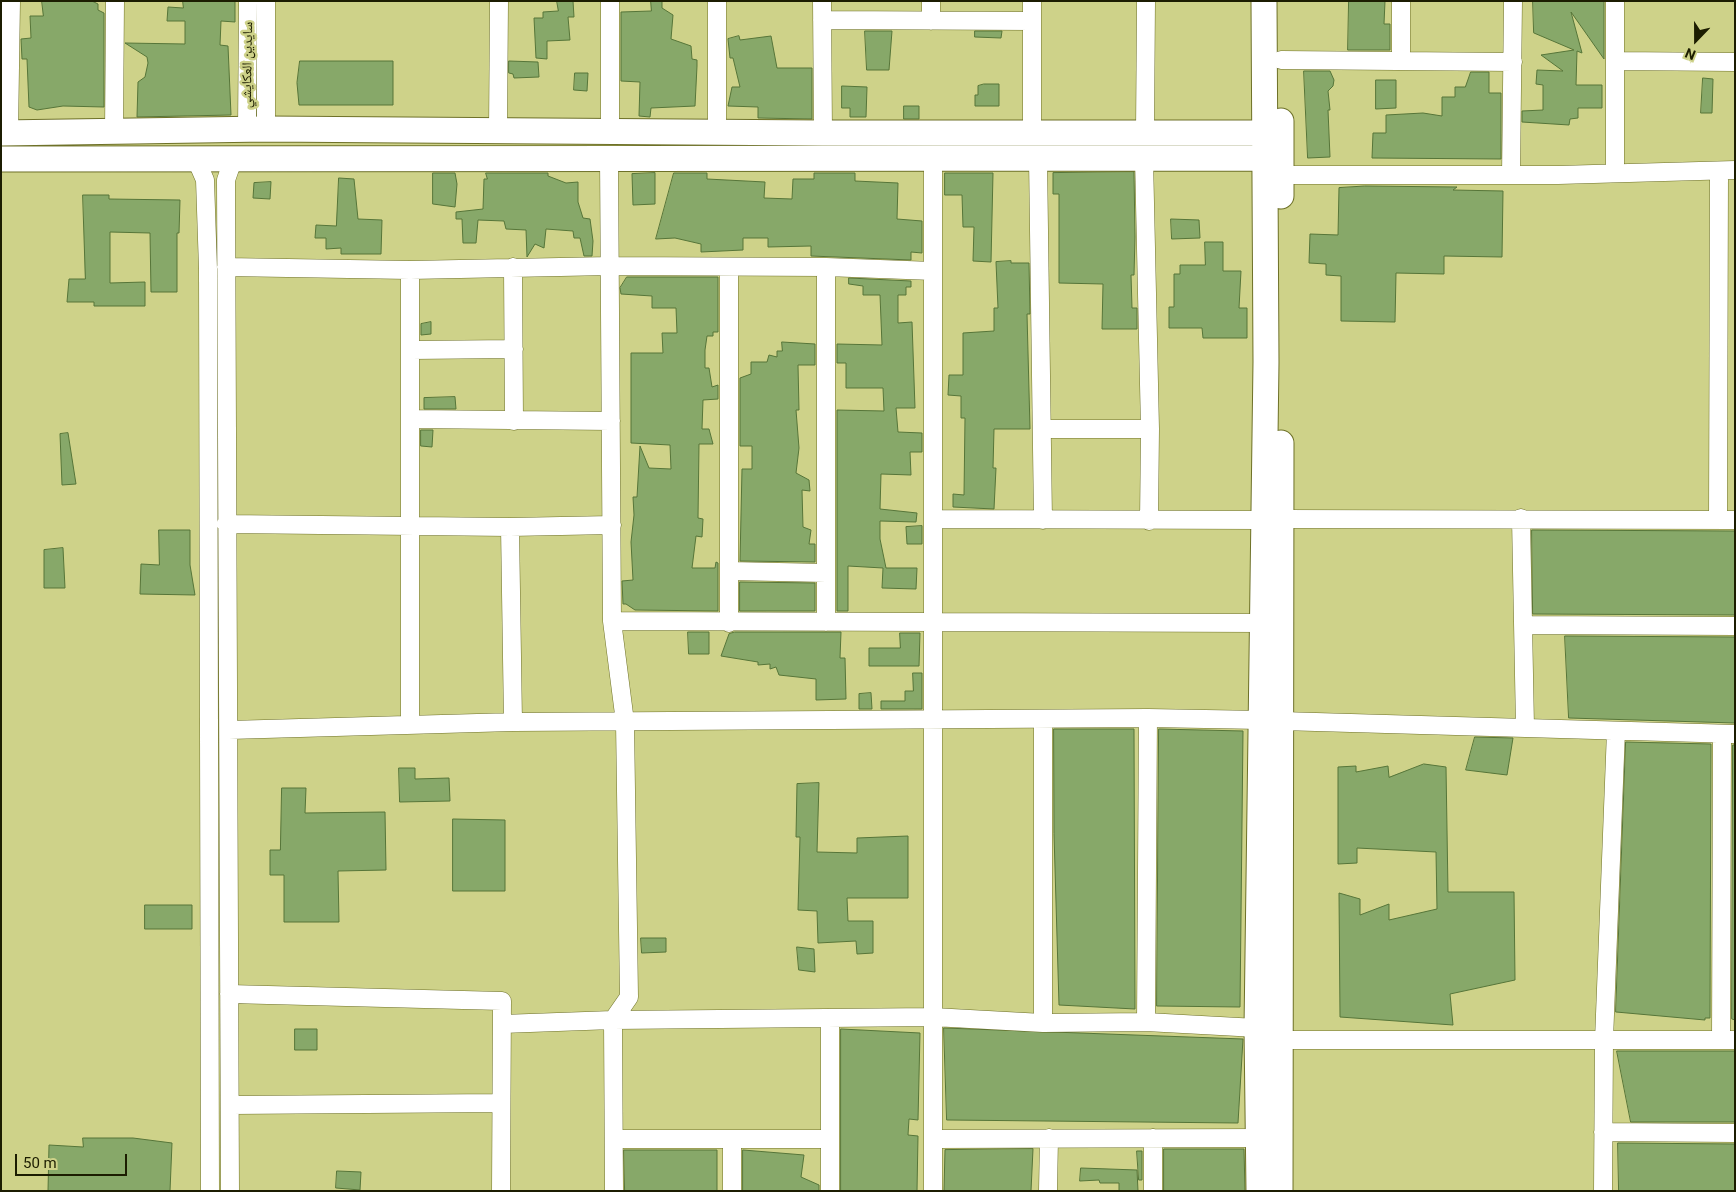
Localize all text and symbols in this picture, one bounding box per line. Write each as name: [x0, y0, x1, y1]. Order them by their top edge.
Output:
north arrow: [1671, 15, 1721, 65]
street label: سايدين العكايشي: [239, 22, 257, 108]
text: N: [1683, 45, 1698, 63]
scale bar: [18, 1144, 130, 1176]
text: 50 m: [23, 1154, 57, 1172]

